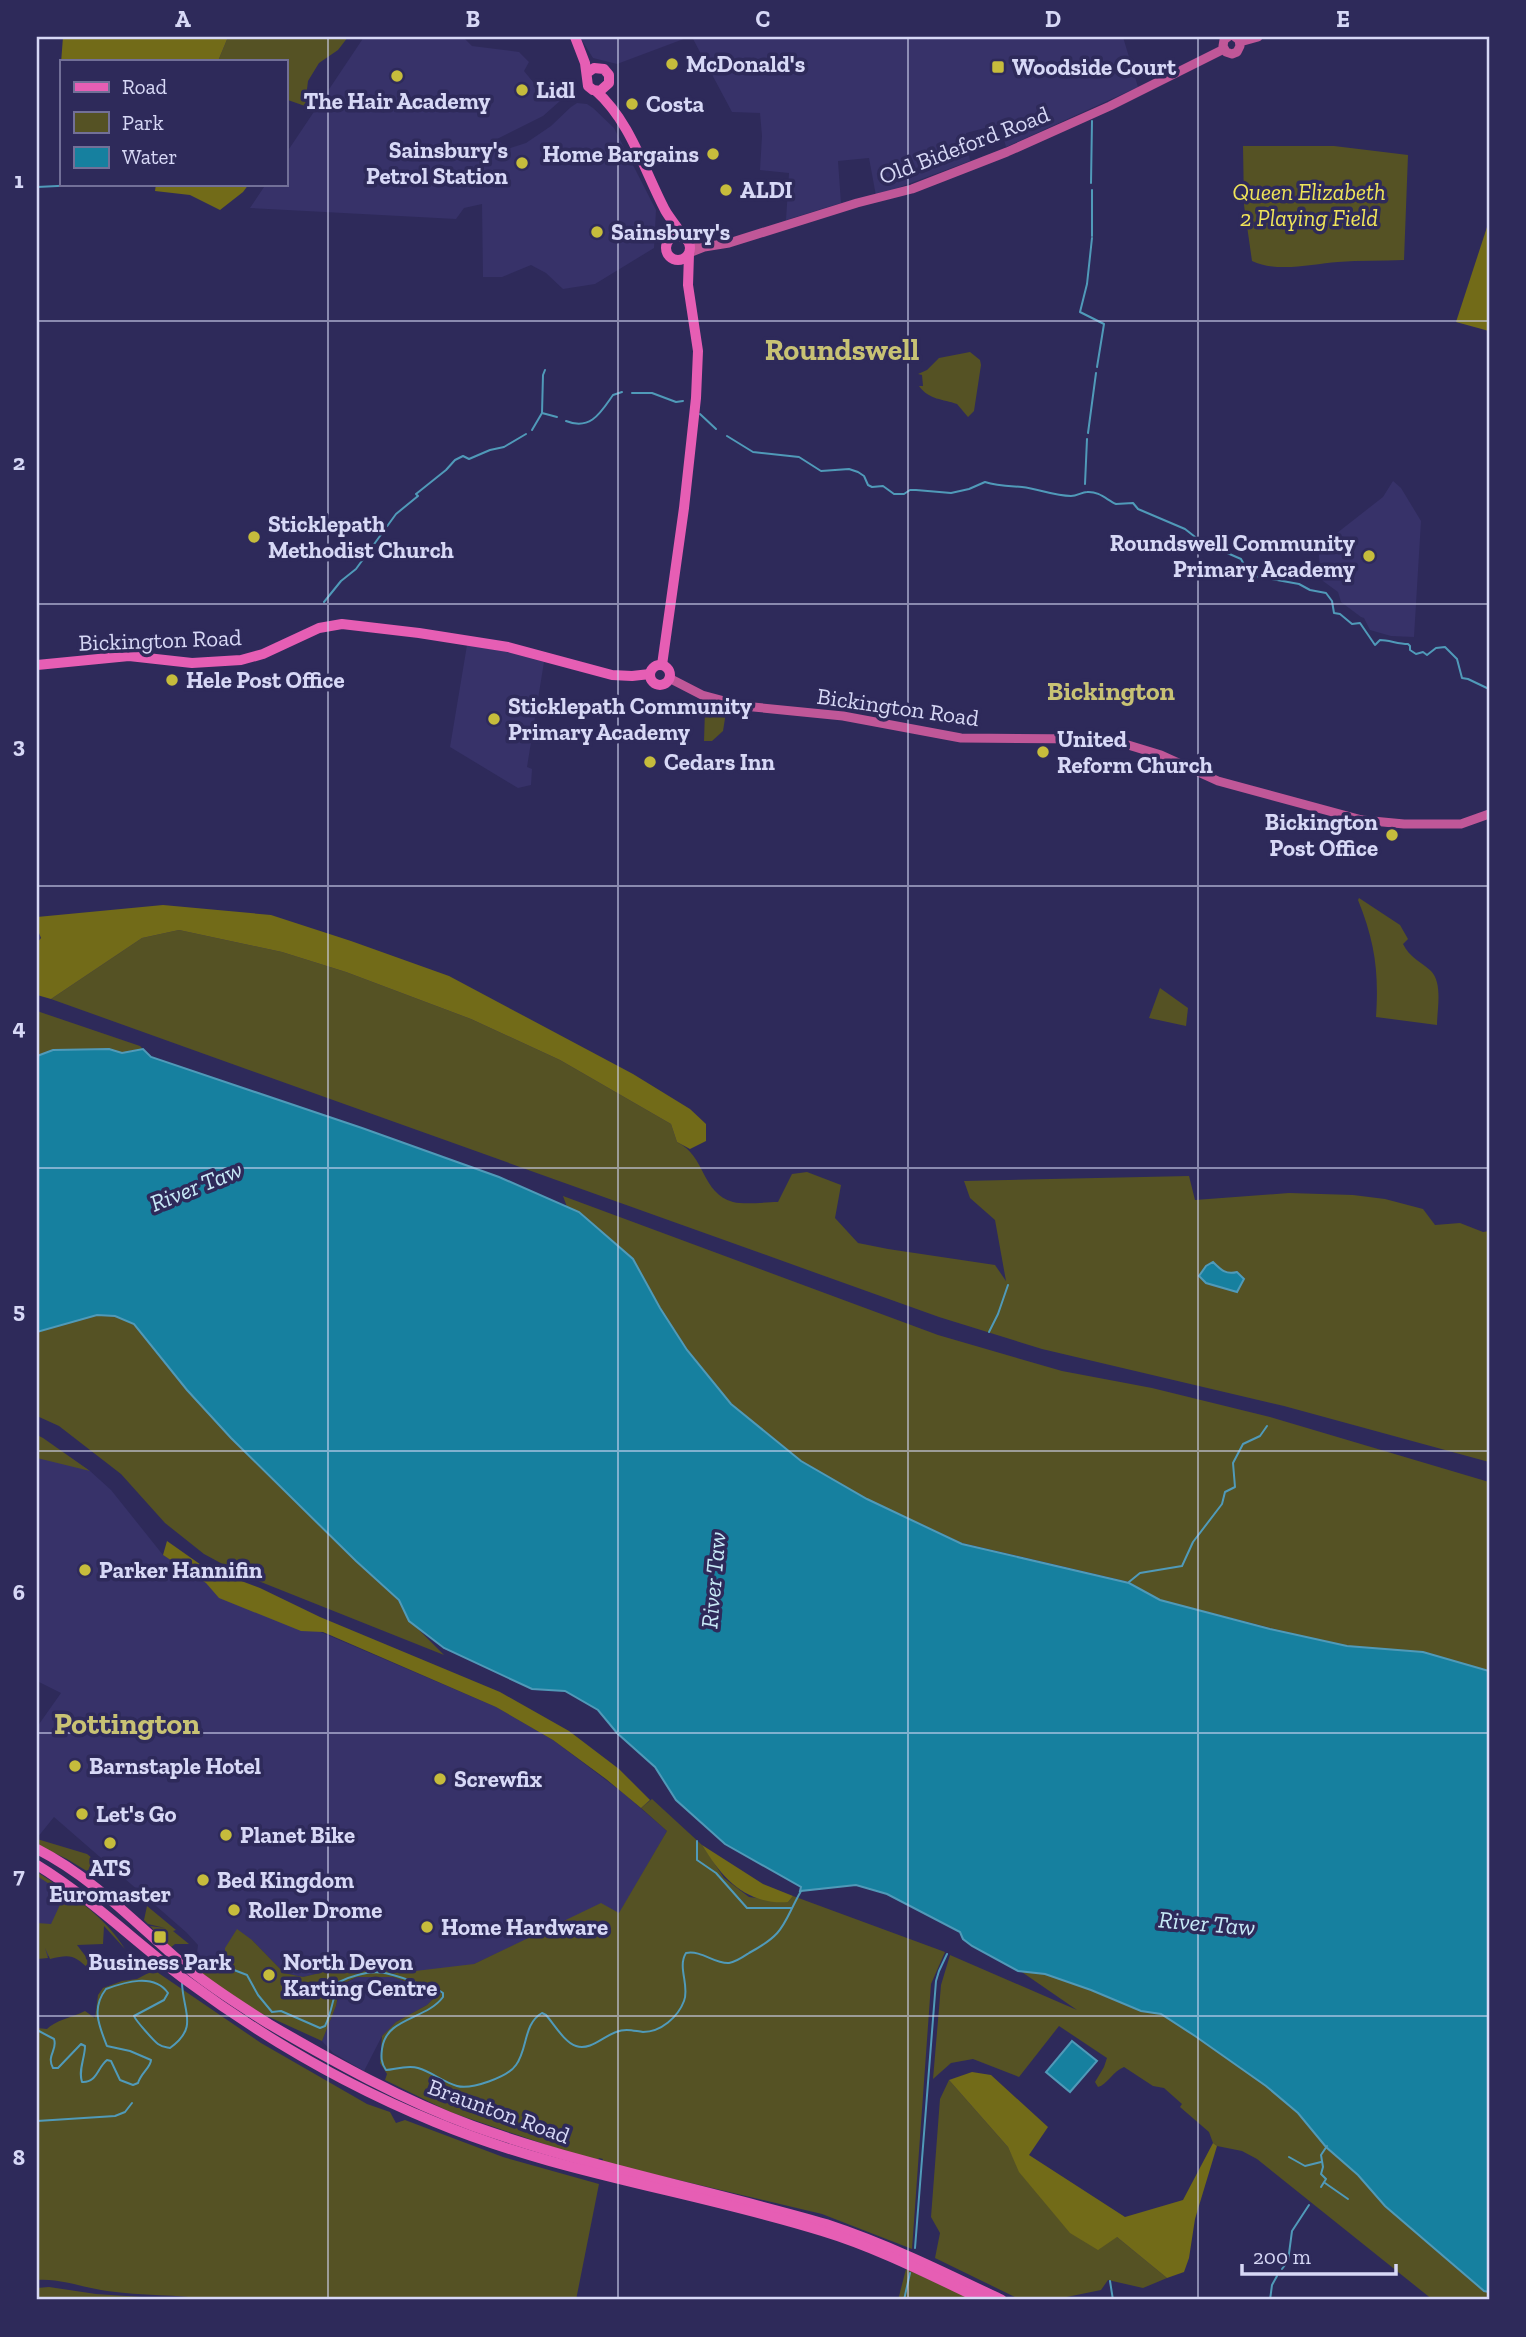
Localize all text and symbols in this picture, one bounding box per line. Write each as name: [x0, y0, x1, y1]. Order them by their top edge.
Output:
text: A: [175, 5, 191, 33]
text: B: [466, 5, 480, 33]
text: C: [756, 5, 770, 33]
text: D: [1045, 5, 1061, 33]
text: E: [1336, 5, 1350, 33]
place label: McDonald's: [686, 50, 805, 78]
place label: Woodside Court: [1012, 53, 1177, 81]
marker: McDonald's: [664, 56, 680, 72]
marker: Woodside Court: [990, 59, 1006, 75]
legend: [60, 60, 287, 186]
marker: The Hair Academy: [389, 68, 405, 84]
text: Road: [122, 74, 168, 99]
place label: Lidl: [536, 76, 576, 104]
marker: Lidl: [514, 82, 530, 98]
place label: The Hair Academy: [303, 87, 491, 115]
place label: Costa: [646, 90, 705, 118]
marker: Costa: [624, 96, 640, 112]
street label: Old Bideford Road: [875, 100, 1053, 190]
text: Park: [122, 110, 164, 135]
place label: Sainsbury's Petrol Station: [366, 136, 508, 190]
place label: Home Bargains: [542, 140, 699, 168]
text: Water: [122, 144, 177, 169]
marker: Home Bargains: [705, 146, 721, 162]
marker: Sainsbury's Petrol Station: [514, 155, 530, 171]
text: 1: [14, 166, 24, 194]
place label: ALDI: [740, 176, 793, 204]
park label: Queen Elizabeth 2 Playing Field: [1232, 178, 1386, 232]
marker: ALDI: [718, 182, 734, 198]
place label: Sainsbury's: [611, 218, 730, 246]
marker: Sainsbury's: [589, 224, 605, 240]
district label: Roundswell: [765, 332, 920, 368]
text: 2: [13, 448, 25, 476]
place label: Sticklepath Methodist Church: [268, 510, 455, 564]
marker: Sticklepath Methodist Church: [246, 529, 262, 545]
place label: Roundswell Community Primary Academy: [1110, 529, 1356, 583]
marker: Roundswell Community Primary Academy: [1361, 548, 1377, 564]
street label: Bickington Road: [78, 623, 242, 657]
place label: Hele Post Office: [186, 666, 345, 694]
marker: Hele Post Office: [164, 672, 180, 688]
district label: Bickington: [1047, 675, 1176, 707]
street label: Bickington Road: [815, 682, 981, 732]
place label: Sticklepath Community Primary Academy: [508, 692, 753, 746]
marker: Sticklepath Community Primary Academy: [486, 711, 502, 727]
place label: United Reform Church: [1057, 725, 1214, 779]
text: 3: [13, 731, 25, 759]
marker: United Reform Church: [1035, 744, 1051, 760]
place label: Cedars Inn: [664, 748, 775, 776]
marker: Cedars Inn: [642, 754, 658, 770]
place label: Bickington Post Office: [1265, 808, 1378, 862]
marker: Bickington Post Office: [1384, 827, 1400, 843]
text: 4: [12, 1013, 26, 1041]
water label: River Taw: [146, 1154, 246, 1218]
text: 5: [13, 1296, 25, 1324]
water label: River Taw: [694, 1530, 732, 1630]
place label: Parker Hannifin: [99, 1556, 263, 1584]
marker: Parker Hannifin: [77, 1562, 93, 1578]
text: 6: [13, 1578, 25, 1606]
district label: Pottington: [54, 1706, 200, 1742]
place label: Barnstaple Hotel: [89, 1752, 262, 1780]
marker: Barnstaple Hotel: [67, 1758, 83, 1774]
place label: Screwfix: [454, 1765, 543, 1793]
marker: Screwfix: [432, 1771, 448, 1787]
place label: Let's Go: [96, 1800, 176, 1828]
marker: Let's Go: [74, 1806, 90, 1822]
place label: Planet Bike: [240, 1821, 355, 1849]
marker: Planet Bike: [218, 1827, 234, 1843]
marker: ATS Euromaster: [102, 1835, 118, 1851]
place label: ATS Euromaster: [49, 1854, 171, 1908]
text: 7: [13, 1861, 25, 1889]
place label: Bed Kingdom: [217, 1866, 354, 1894]
marker: Bed Kingdom: [195, 1872, 211, 1888]
place label: Roller Drome: [248, 1896, 382, 1924]
marker: Roller Drome: [226, 1902, 242, 1918]
water label: River Taw: [1157, 1904, 1257, 1942]
place label: Home Hardware: [441, 1913, 608, 1941]
marker: Home Hardware: [419, 1919, 435, 1935]
marker: Business Park: [152, 1929, 168, 1945]
place label: Business Park: [88, 1948, 232, 1976]
place label: North Devon Karting Centre: [283, 1948, 437, 2002]
marker: North Devon Karting Centre: [261, 1967, 277, 1983]
street label: Braunton Road: [424, 2072, 574, 2150]
text: 8: [13, 2143, 25, 2171]
scale bar: [1242, 2232, 1396, 2276]
text: 200 m: [1253, 2244, 1311, 2269]

